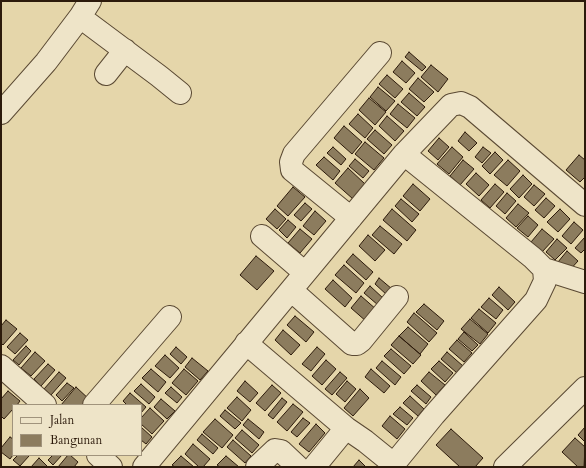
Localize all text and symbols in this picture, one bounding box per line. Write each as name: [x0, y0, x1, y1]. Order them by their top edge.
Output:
legend: [12, 404, 142, 456]
text: Jalan: [50, 412, 74, 428]
text: Bangunan: [50, 432, 102, 448]

